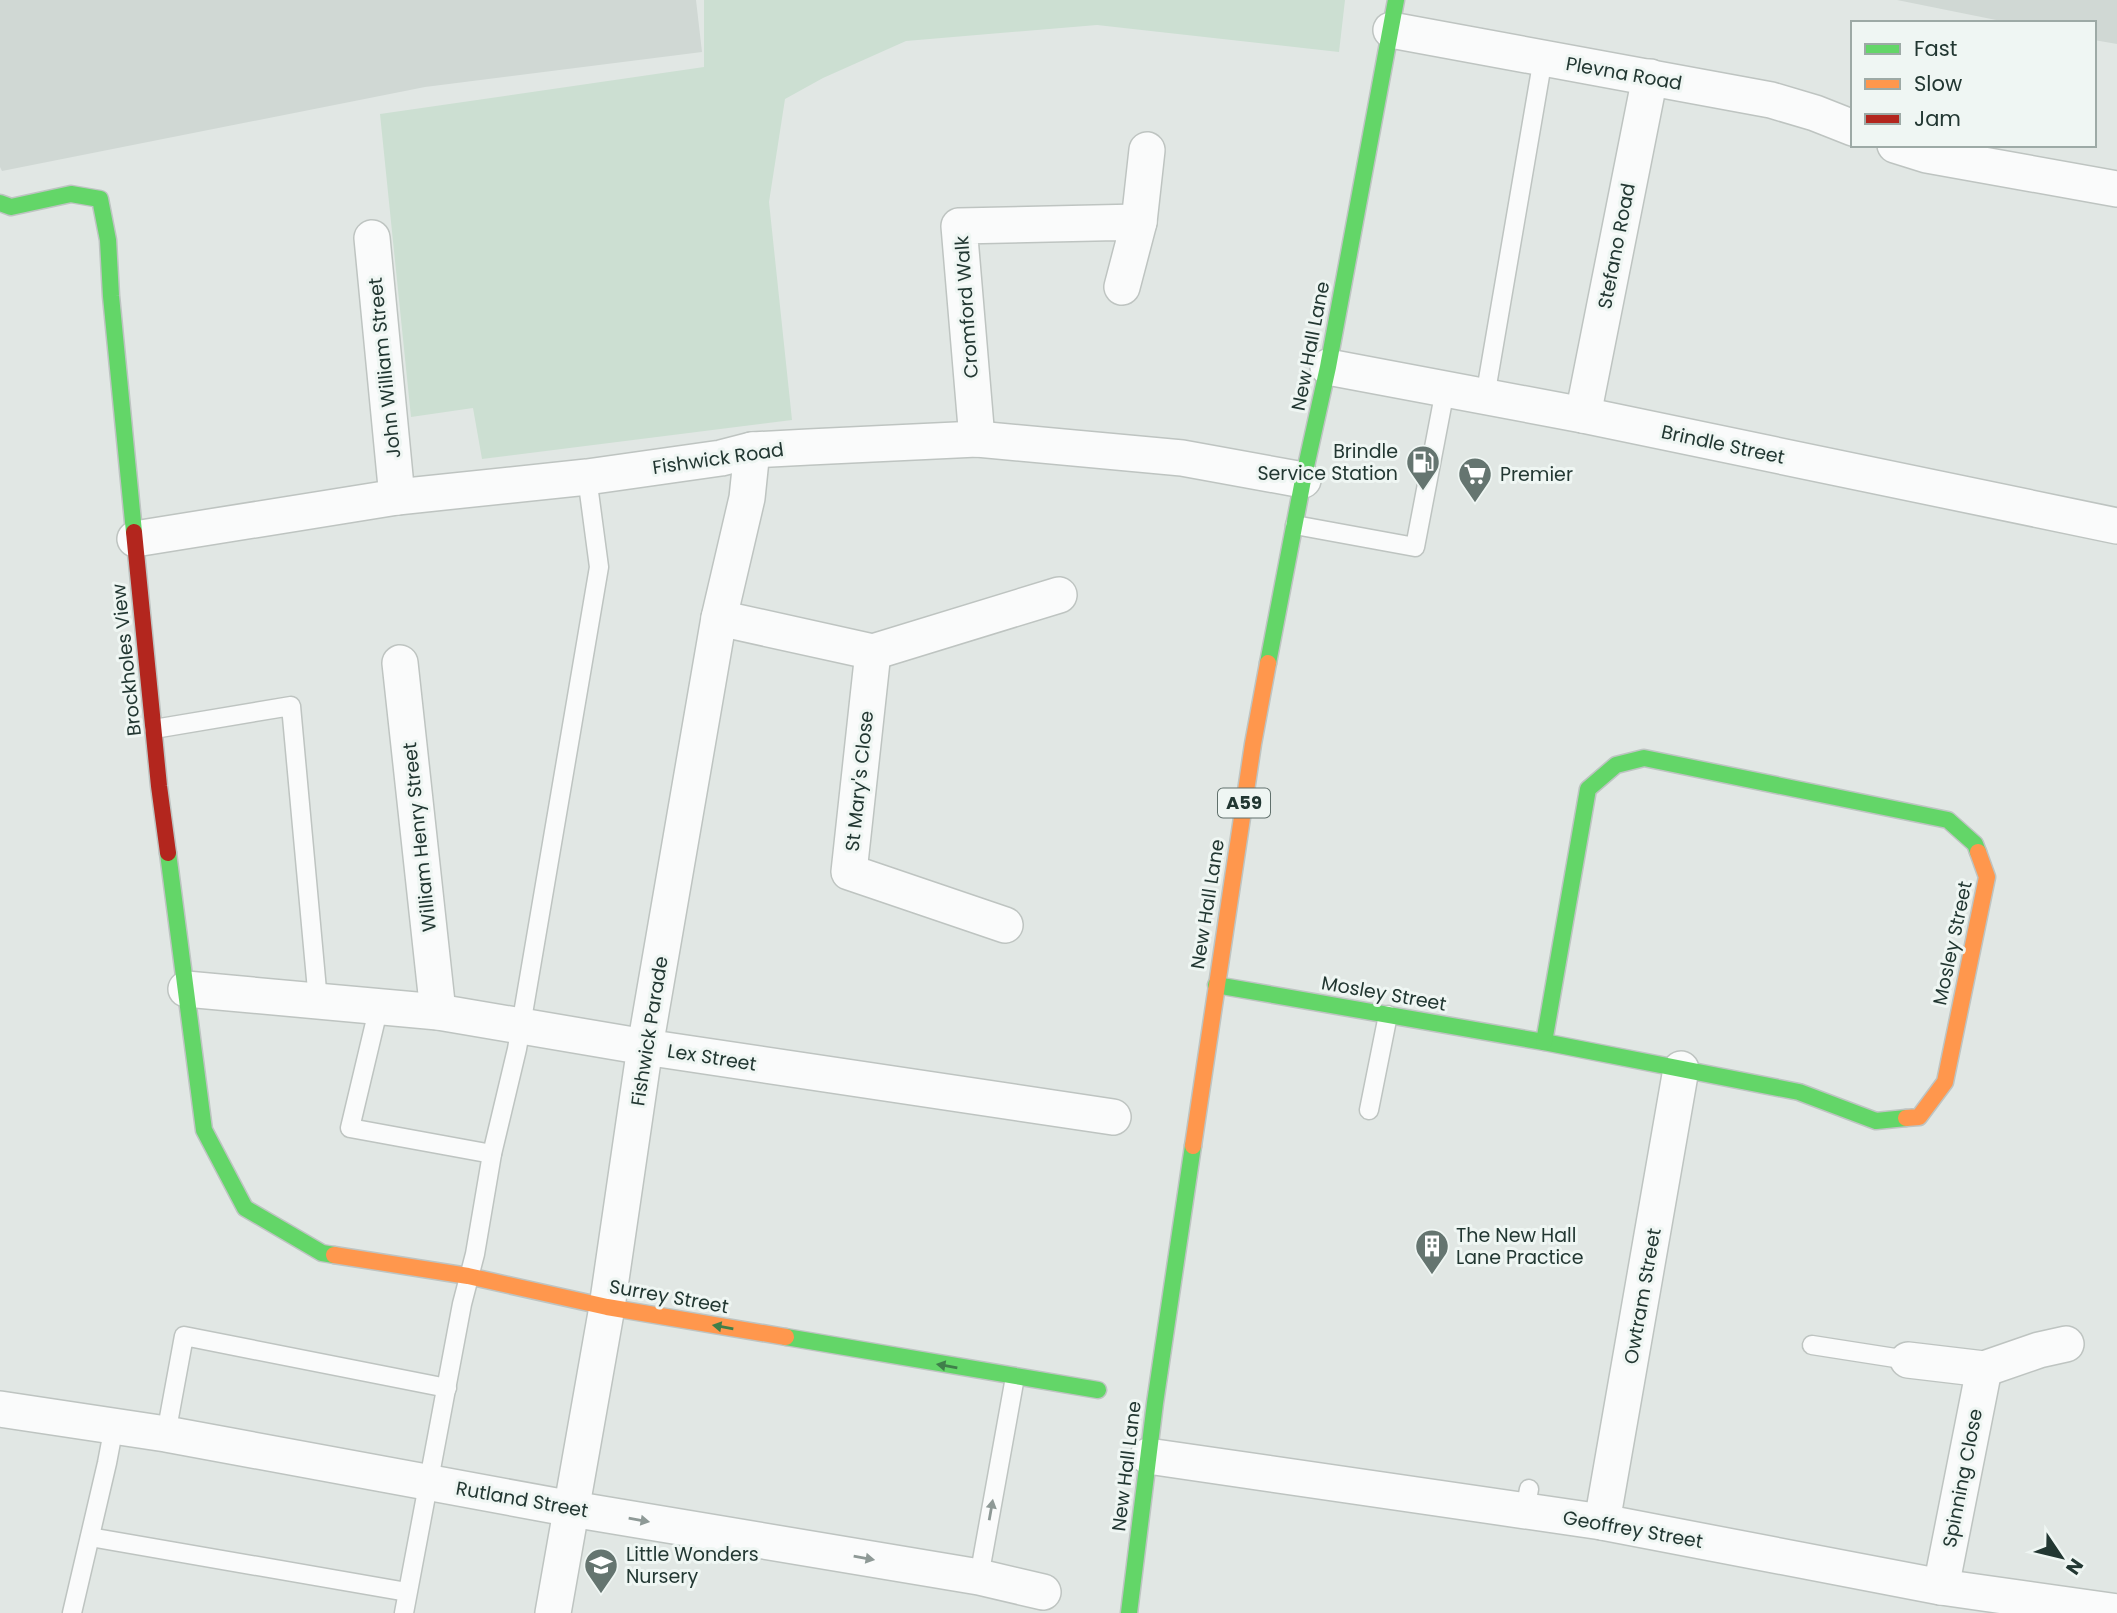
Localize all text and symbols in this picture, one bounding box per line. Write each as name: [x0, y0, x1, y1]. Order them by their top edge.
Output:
legend: [1851, 21, 2096, 147]
text: Fast: [1914, 34, 1957, 63]
street label: Plevna Road: [1564, 50, 1684, 97]
text: Slow: [1914, 69, 1962, 98]
text: Jam: [1914, 104, 1961, 133]
street label: Stefano Road: [1591, 181, 1642, 311]
street label: Cromford Walk: [948, 235, 985, 379]
street label: John William Street: [362, 276, 407, 460]
street label: New Hall Lane: [1285, 279, 1336, 413]
street label: Brindle Street: [1659, 418, 1787, 471]
street label: Fishwick Road: [651, 436, 785, 481]
place label: Brindle Service Station: [1257, 438, 1398, 487]
fuel station icon: Brindle Service Station: [1404, 443, 1442, 492]
supermarket icon: Premier: [1456, 455, 1494, 504]
place label: Premier: [1500, 461, 1573, 488]
street label: Brockholes View: [105, 582, 148, 737]
street label: St Mary's Close: [839, 709, 880, 853]
street label: William Henry Street: [396, 741, 443, 933]
road number: A59: [1218, 788, 1270, 818]
street label: New Hall Lane: [1184, 837, 1231, 971]
street label: Mosley Street: [1926, 878, 1979, 1008]
street label: Fishwick Parade: [624, 954, 675, 1108]
street label: Mosley Street: [1319, 969, 1449, 1018]
street label: Lex Street: [665, 1037, 758, 1078]
place label: The New Hall Lane Practice: [1456, 1222, 1583, 1271]
street label: Owtram Street: [1617, 1226, 1668, 1366]
building icon: The New Hall Lane Practice: [1413, 1227, 1451, 1276]
street label: Surrey Street: [607, 1273, 731, 1320]
one-way arrow: [712, 1321, 734, 1332]
one-way arrow: [936, 1360, 958, 1371]
street label: New Hall Lane: [1105, 1399, 1148, 1533]
street label: Spinning Close: [1936, 1406, 1989, 1550]
street label: Rutland Street: [454, 1475, 590, 1524]
one-way arrow: [986, 1499, 997, 1521]
street label: Geoffrey Street: [1561, 1504, 1705, 1555]
one-way arrow: [628, 1515, 650, 1526]
north arrow: [2026, 1522, 2096, 1592]
place label: Little Wonders Nursery: [626, 1541, 759, 1590]
school or university icon: Little Wonders Nursery: [582, 1546, 620, 1595]
one-way arrow: [853, 1553, 875, 1564]
text: N: [2059, 1553, 2090, 1580]

